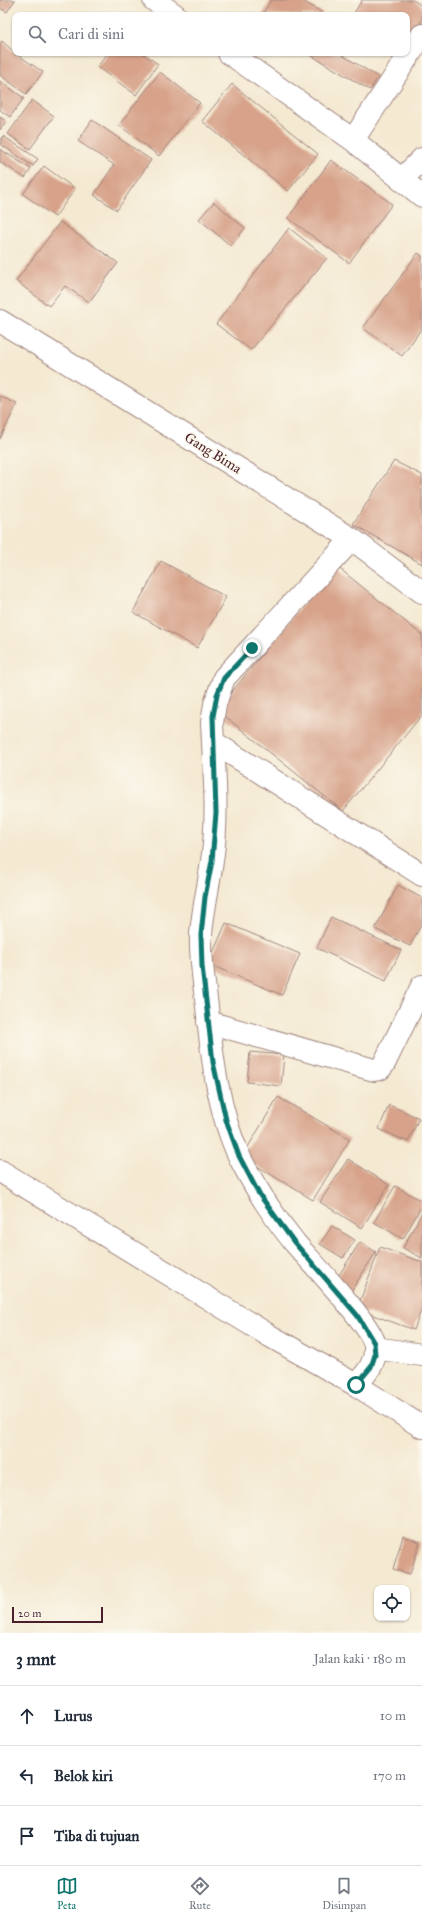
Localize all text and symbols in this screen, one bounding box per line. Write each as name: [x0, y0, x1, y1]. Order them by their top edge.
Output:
search box: [12, 12, 410, 56]
icon: search: [26, 23, 48, 45]
text: Cari di sini: [58, 25, 124, 43]
street label: Gang Bima: [181, 429, 245, 477]
route end: [243, 639, 261, 657]
route start: [347, 1376, 365, 1394]
map controls: [374, 1585, 410, 1621]
button: locate: [374, 1585, 410, 1621]
scale bar: [12, 1605, 103, 1624]
text: 20 m: [18, 1607, 41, 1620]
text: 3 mnt: [16, 1649, 56, 1670]
text: Jalan kaki · 180 m: [314, 1651, 406, 1667]
icon: ahead: [16, 1705, 38, 1727]
text: Lurus: [54, 1707, 92, 1725]
text: 10 m: [380, 1708, 406, 1724]
icon: left: [16, 1765, 38, 1787]
text: Belok kiri: [54, 1767, 113, 1785]
text: 170 m: [373, 1768, 406, 1784]
icon: arrive: [16, 1825, 38, 1847]
text: Tiba di tujuan: [54, 1827, 139, 1845]
tab: Peta: [56, 1875, 78, 1912]
tab: Rute: [189, 1875, 211, 1912]
tab: Disimpan: [322, 1875, 366, 1912]

